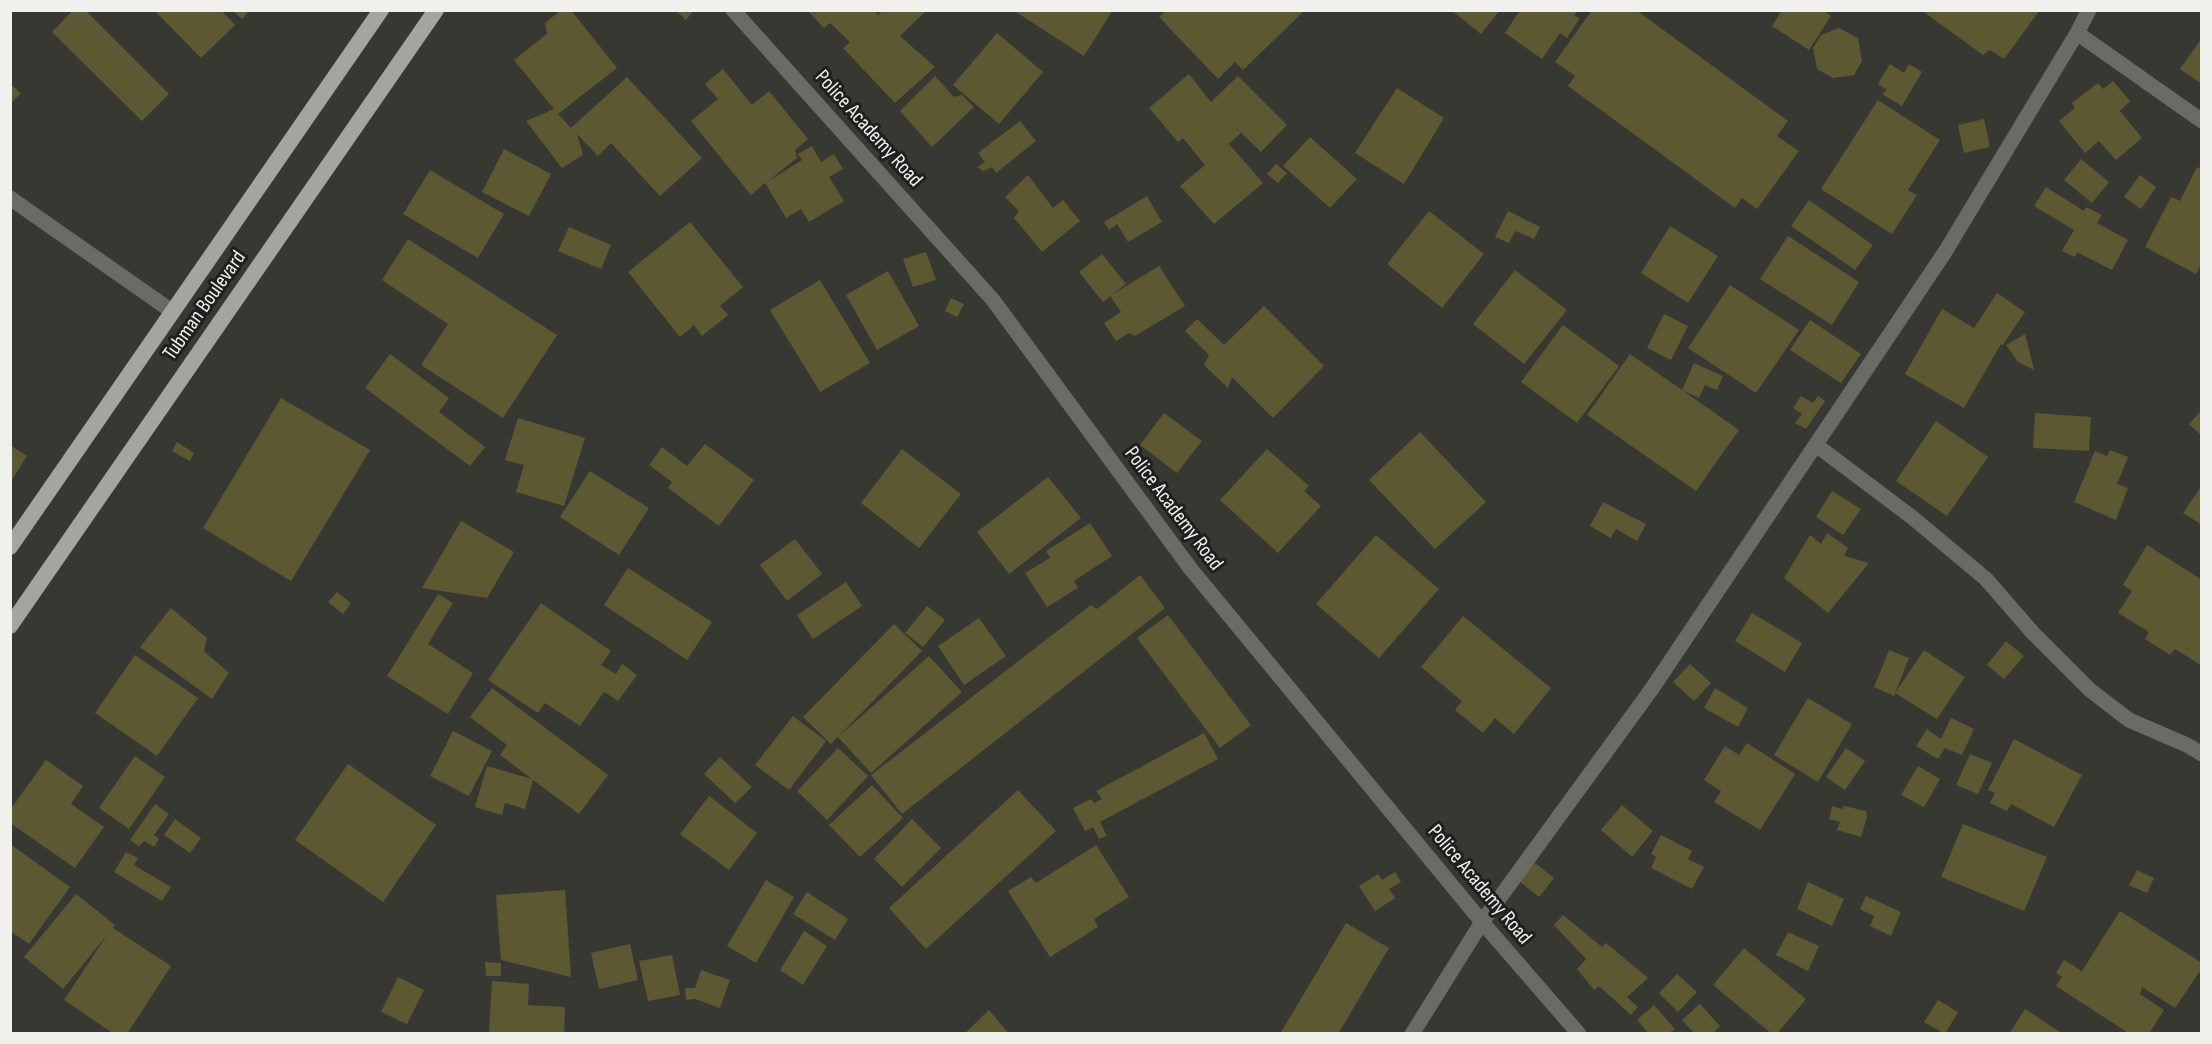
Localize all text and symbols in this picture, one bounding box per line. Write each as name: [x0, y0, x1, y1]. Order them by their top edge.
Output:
street label: Police Academy Road: [809, 65, 927, 193]
street label: Tubman Boulevard: [158, 246, 252, 366]
street label: Police Academy Road: [1118, 442, 1228, 576]
street label: Police Academy Road: [1422, 820, 1536, 950]

